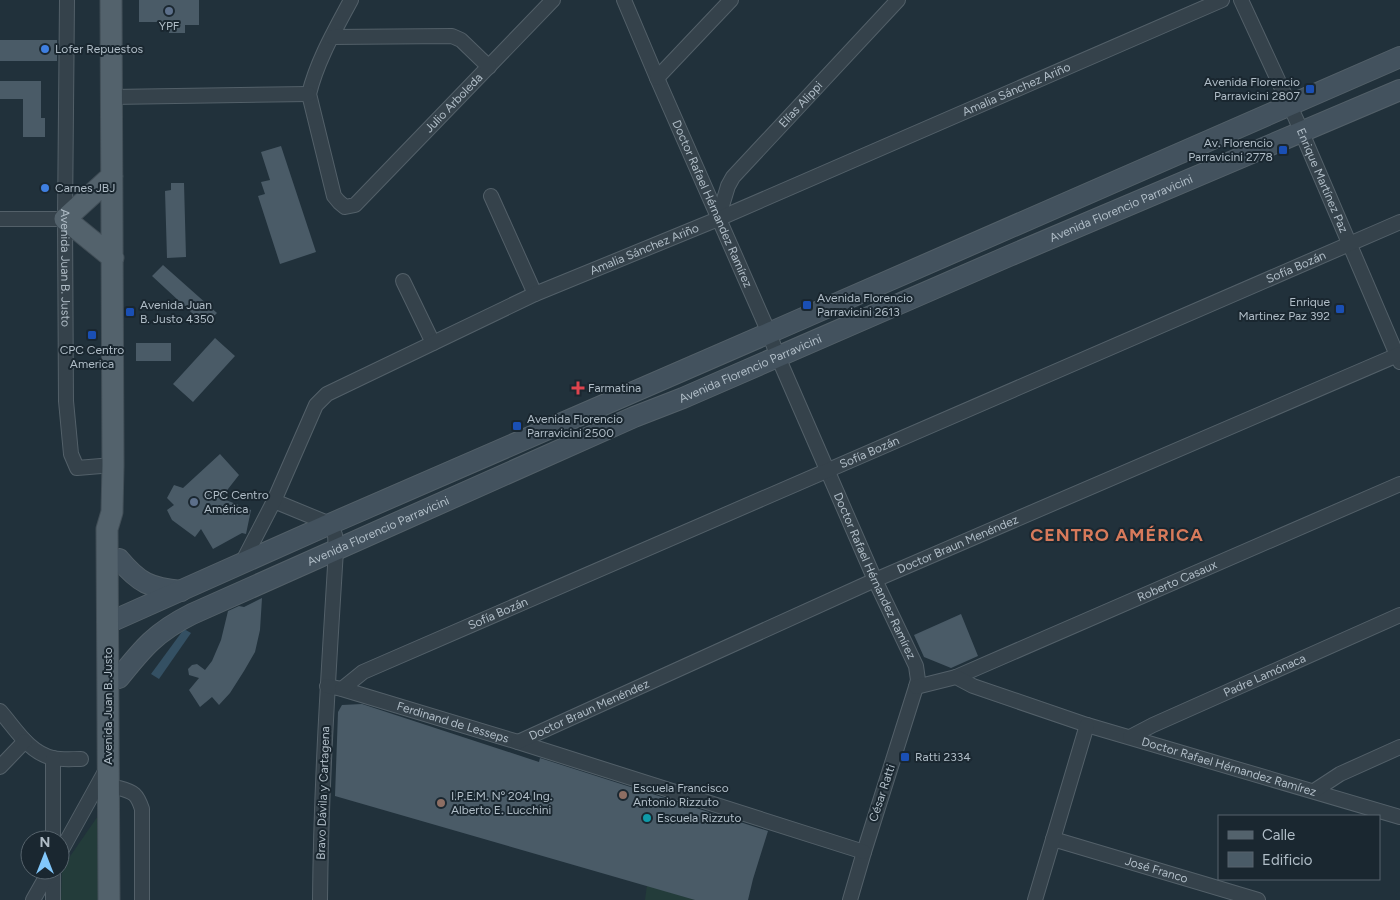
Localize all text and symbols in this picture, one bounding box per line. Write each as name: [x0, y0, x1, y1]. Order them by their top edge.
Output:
marker: YPF: [163, 5, 175, 17]
place label: YPF: [159, 19, 180, 33]
place label: Lofer Repuestos: [55, 42, 144, 56]
marker: Lofer Repuestos: [39, 43, 51, 55]
street label: Amalia Sánchez Ariño: [960, 60, 1073, 119]
street label: Julio Arboleda: [422, 70, 485, 135]
place label: Avenida Florencio Parravicini 2807: [1204, 75, 1301, 103]
street label: Elías Alippi: [776, 79, 825, 130]
marker: Avenida Florencio Parravicini 2807: [1304, 83, 1316, 95]
street label: Doctor Rafael Hérnandez Ramírez: [669, 118, 755, 290]
street label: Enrique Martínez Paz: [1294, 126, 1351, 235]
place label: Av. Florencio Parravicini 2778: [1188, 136, 1273, 164]
marker: Av. Florencio Parravicini 2778: [1277, 144, 1289, 156]
street label: Avenida Florencio Parravicini: [1048, 172, 1195, 245]
place label: Carnes JBJ: [55, 181, 115, 195]
marker: Carnes JBJ: [39, 182, 51, 194]
street label: Avenida Juan B. Justo: [58, 209, 73, 327]
street label: Amalia Sánchez Ariño: [588, 221, 701, 278]
street label: Sofía Bozán: [1264, 248, 1328, 286]
place label: Avenida Florencio Parravicini 2613: [817, 291, 913, 319]
place label: Enrique Martinez Paz 392: [1238, 295, 1330, 323]
place label: Avenida Juan B. Justo 4350: [140, 298, 215, 326]
marker: Avenida Florencio Parravicini 2613: [801, 299, 813, 311]
marker: Enrique Martinez Paz 392: [1334, 303, 1346, 315]
marker: Avenida Juan B. Justo 4350: [124, 306, 136, 318]
marker: CPC Centro America: [86, 329, 98, 341]
street label: Avenida Florencio Parravicini: [677, 332, 824, 406]
place label: CPC Centro America: [60, 343, 124, 371]
place label: Farmatina: [588, 381, 641, 395]
marker: Farmatina: [572, 382, 584, 394]
place label: Avenida Florencio Parravicini 2500: [527, 412, 623, 440]
marker: Avenida Florencio Parravicini 2500: [511, 420, 523, 432]
street label: Sofía Bozán: [837, 433, 902, 471]
place label: CPC Centro América: [204, 488, 269, 516]
street label: Doctor Rafael Hérnandez Ramírez: [831, 490, 919, 661]
street label: Avenida Florencio Parravicini: [305, 493, 451, 569]
marker: CPC Centro América: [188, 496, 200, 508]
street label: Doctor Braun Menéndez: [895, 512, 1020, 577]
district label: CENTRO AMÉRICA: [1030, 524, 1204, 546]
street label: Roberto Casaux: [1135, 557, 1219, 604]
street label: Sofía Bozán: [466, 594, 530, 633]
street label: Avenida Juan B. Justo: [101, 647, 115, 765]
street label: Padre Lamónaca: [1221, 651, 1308, 700]
street label: Doctor Braun Menéndez: [527, 676, 651, 743]
street label: Ferdinand de Lesseps: [395, 699, 511, 746]
street label: Bravo Dávila y Cartagena: [314, 726, 332, 860]
street label: Doctor Rafael Hérnandez Ramírez: [1140, 734, 1318, 799]
place label: Ratti 2334: [915, 750, 971, 764]
marker: Ratti 2334: [899, 751, 911, 763]
street label: César Ratti: [866, 763, 898, 823]
place label: Escuela Francisco Antonio Rizzuto: [633, 781, 729, 809]
place label: I.P.E.M. Nº 204 Ing. Alberto E. Lucchini: [451, 789, 552, 817]
marker: Escuela Francisco Antonio Rizzuto: [617, 789, 629, 801]
marker: I.P.E.M. Nº 204 Ing. Alberto E. Lucchini: [435, 797, 447, 809]
place label: Escuela Rizzuto: [657, 811, 741, 825]
marker: Escuela Rizzuto: [641, 812, 653, 824]
legend: [1218, 815, 1380, 880]
text: Calle: [1262, 826, 1295, 844]
north arrow: [20, 830, 70, 880]
text: N: [40, 834, 50, 851]
text: Edificio: [1262, 851, 1313, 869]
street label: José Franco: [1123, 854, 1190, 886]

